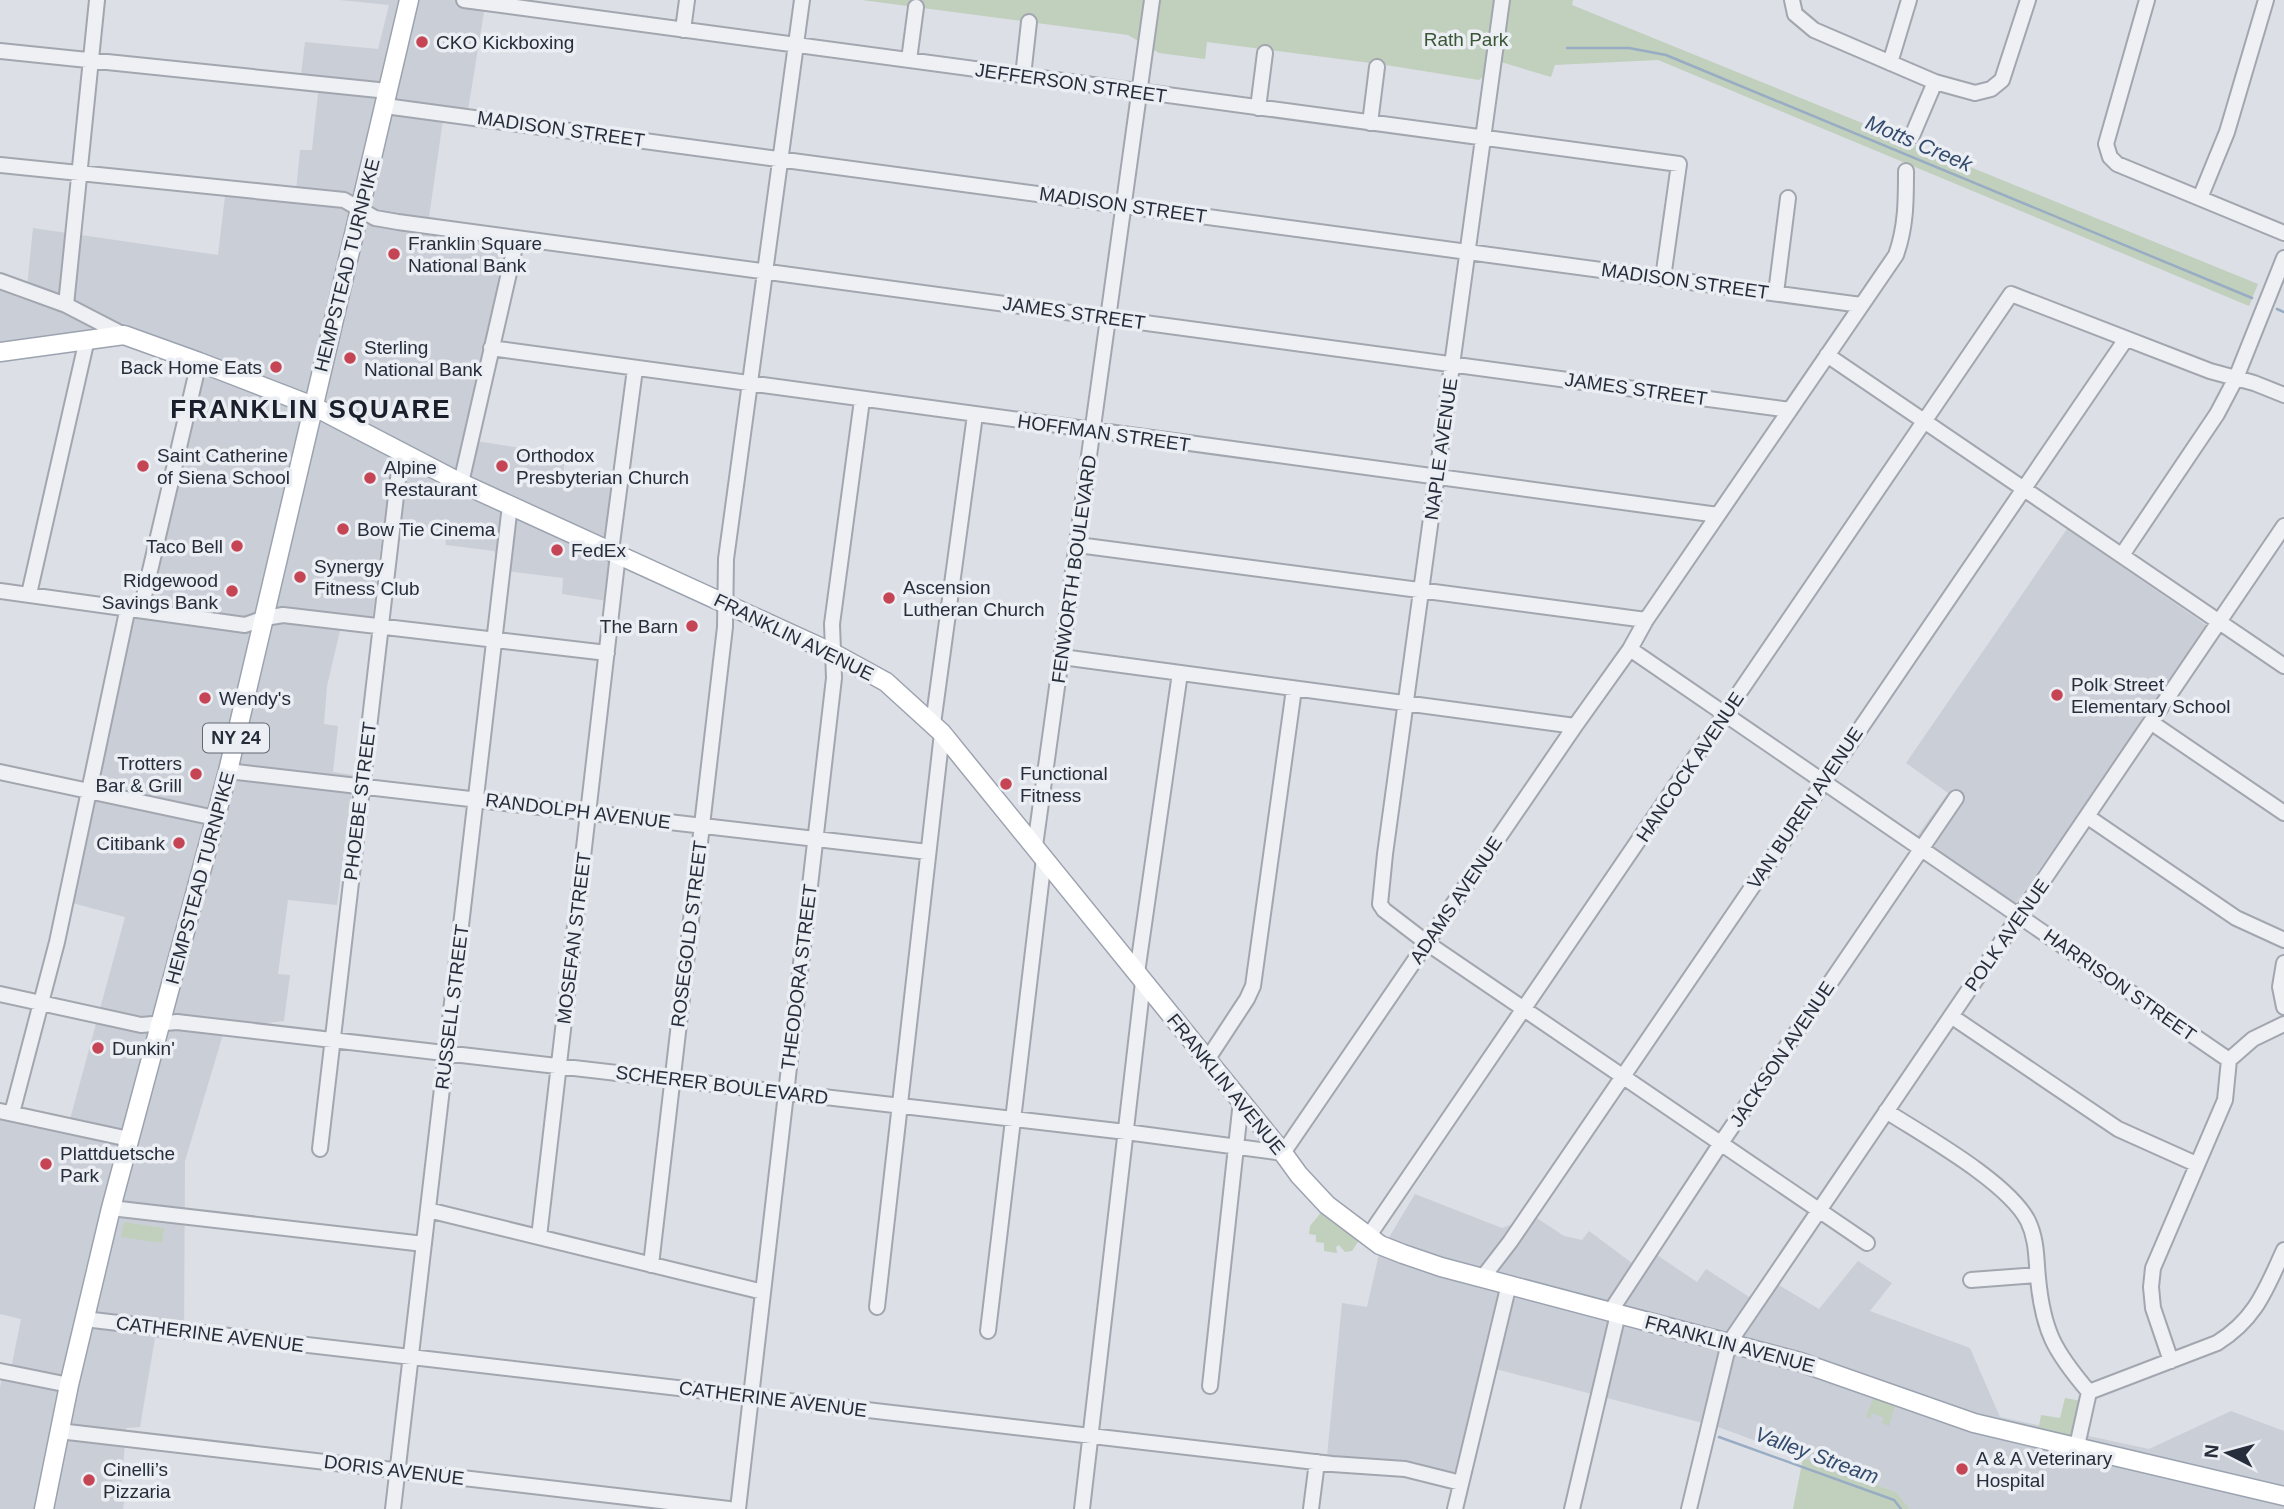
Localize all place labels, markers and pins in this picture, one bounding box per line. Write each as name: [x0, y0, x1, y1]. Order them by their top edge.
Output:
place label: CKO Kickboxing: [436, 32, 574, 53]
marker: CKO Kickboxing: [414, 34, 430, 50]
place label: Franklin Square National Bank: [408, 233, 542, 276]
marker: Franklin Square National Bank: [386, 246, 402, 262]
place label: Sterling National Bank: [364, 337, 483, 380]
marker: Sterling National Bank: [342, 350, 358, 366]
place label: Back Home Eats: [121, 357, 262, 378]
marker: Back Home Eats: [268, 359, 284, 375]
place label: Saint Catherine of Siena School: [157, 445, 290, 488]
place label: Orthodox Presbyterian Church: [516, 445, 689, 488]
place label: Alpine Restaurant: [384, 457, 478, 500]
marker: Saint Catherine of Siena School: [135, 458, 151, 474]
marker: Orthodox Presbyterian Church: [494, 458, 510, 474]
marker: Alpine Restaurant: [362, 470, 378, 486]
place label: Bow Tie Cinema: [357, 519, 496, 540]
marker: Bow Tie Cinema: [335, 521, 351, 537]
place label: Taco Bell: [146, 536, 223, 557]
marker: Taco Bell: [229, 538, 245, 554]
place label: FedEx: [571, 540, 626, 561]
marker: FedEx: [549, 542, 565, 558]
place label: Synergy Fitness Club: [314, 556, 420, 599]
marker: Synergy Fitness Club: [292, 569, 308, 585]
place label: Ridgewood Savings Bank: [102, 570, 218, 613]
place label: Ascension Lutheran Church: [903, 577, 1045, 620]
marker: Ridgewood Savings Bank: [224, 583, 240, 599]
marker: Ascension Lutheran Church: [881, 590, 897, 606]
place label: The Barn: [600, 616, 678, 637]
marker: The Barn: [684, 618, 700, 634]
place label: Polk Street Elementary School: [2071, 674, 2230, 717]
marker: Polk Street Elementary School: [2049, 687, 2065, 703]
place label: Wendy's: [219, 688, 291, 709]
marker: Wendy's: [197, 690, 213, 706]
place label: Trotters Bar & Grill: [95, 753, 182, 796]
place label: Functional Fitness: [1020, 763, 1108, 806]
marker: Trotters Bar & Grill: [188, 766, 204, 782]
marker: Functional Fitness: [998, 776, 1014, 792]
place label: Citibank: [96, 833, 165, 854]
marker: Citibank: [171, 835, 187, 851]
place label: Dunkin': [112, 1038, 175, 1059]
marker: Dunkin': [90, 1040, 106, 1056]
place label: Plattduetsche Park: [60, 1143, 175, 1186]
marker: Plattduetsche Park: [38, 1156, 54, 1172]
place label: A & A Veterinary Hospital: [1976, 1448, 2113, 1491]
place label: Cinelli’s Pizzaria: [103, 1459, 171, 1502]
marker: A & A Veterinary Hospital: [1954, 1461, 1970, 1477]
marker: Cinelli’s Pizzaria: [81, 1472, 97, 1488]

